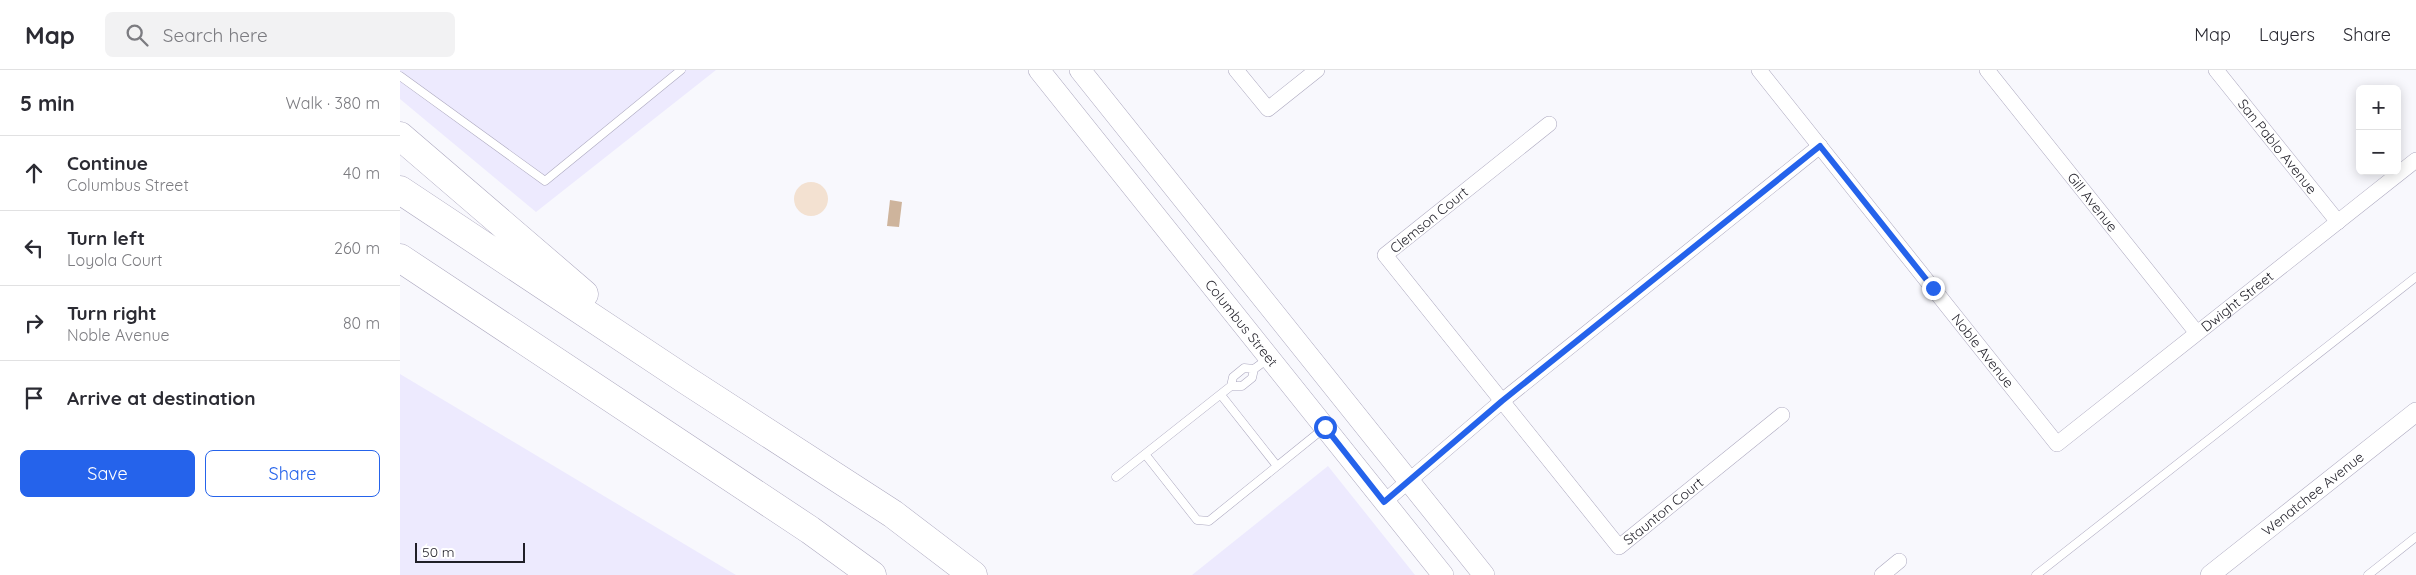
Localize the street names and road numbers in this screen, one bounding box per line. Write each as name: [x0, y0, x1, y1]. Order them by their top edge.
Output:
street label: San Pablo Avenue: [2234, 95, 2321, 198]
street label: Gill Avenue: [2063, 169, 2122, 235]
street label: Clemson Court: [1386, 183, 1472, 257]
street label: Dwight Street: [2197, 267, 2277, 336]
street label: Columbus Street: [1201, 276, 1282, 370]
street label: Noble Avenue: [1948, 310, 2018, 392]
street label: Wenatchee Avenue: [2258, 448, 2368, 540]
street label: Staunton Court: [1620, 473, 1707, 549]

